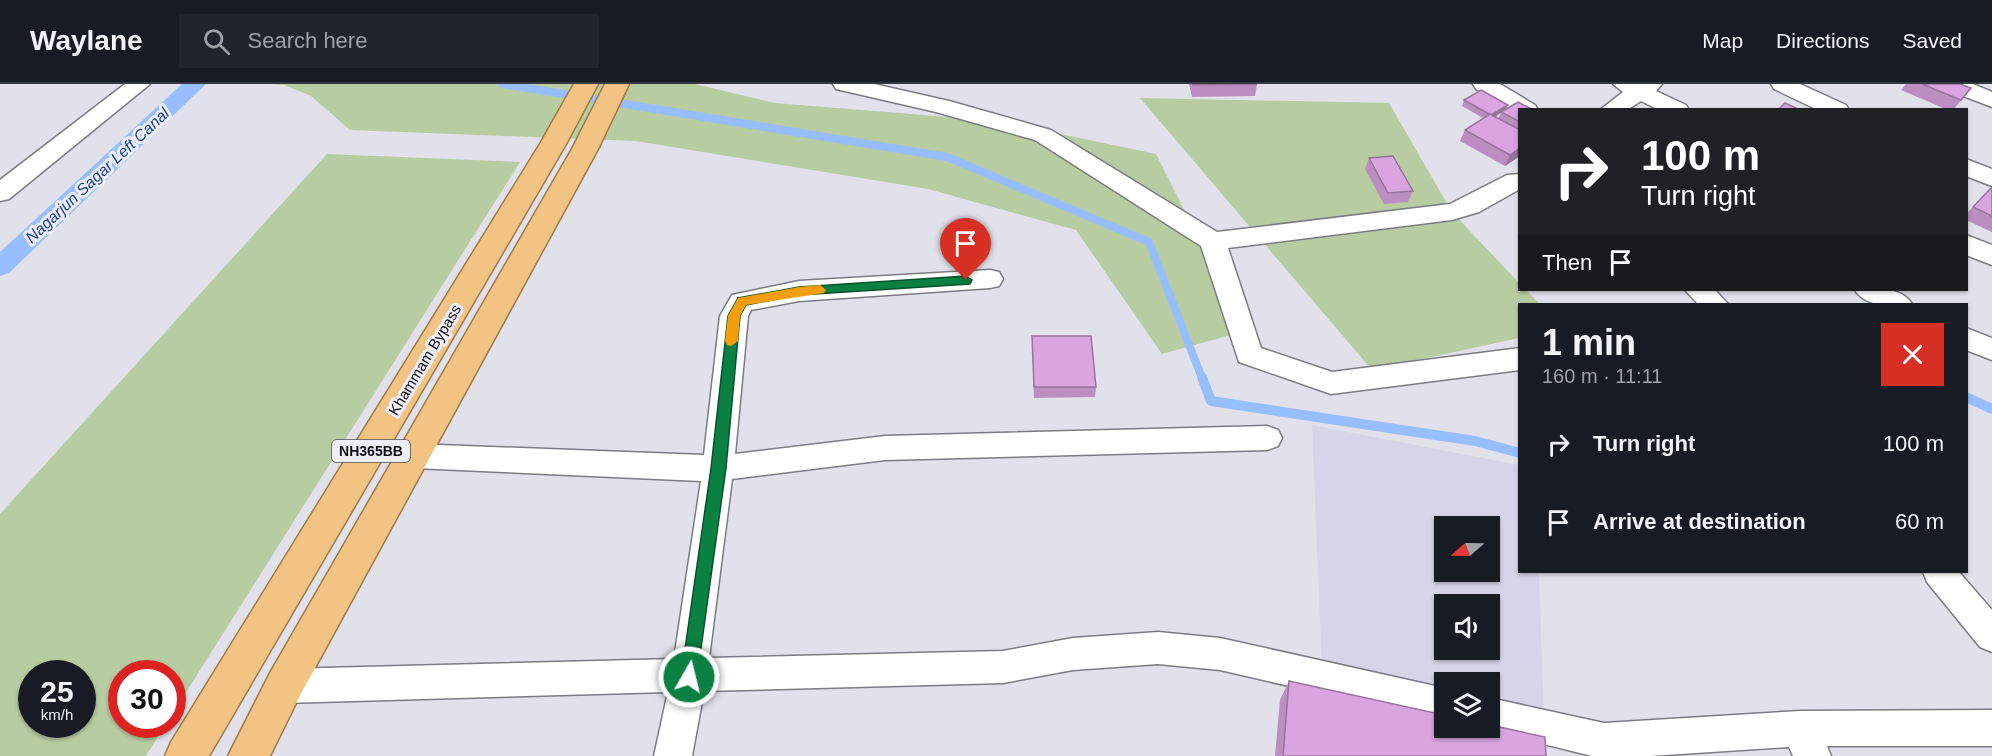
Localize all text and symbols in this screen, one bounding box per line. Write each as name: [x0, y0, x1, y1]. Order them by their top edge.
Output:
search box: [179, 14, 599, 68]
text: Waylane: [30, 25, 143, 56]
icon: search: [200, 25, 233, 58]
text: Search here: [248, 28, 367, 53]
text: Map: [1702, 29, 1743, 52]
text: Directions: [1776, 29, 1869, 52]
text: Saved: [1902, 29, 1962, 52]
water label: Nagarjun Sagar Left Canal: [22, 104, 173, 246]
icon: right: [1542, 132, 1620, 210]
text: 100 m: [1641, 132, 1760, 179]
text: Turn right: [1641, 181, 1756, 211]
pin: [940, 218, 991, 280]
icon: arrive: [949, 227, 982, 260]
icon: arrive: [1604, 246, 1637, 279]
text: Then: [1542, 250, 1592, 275]
street label: Khammam Bypass: [385, 301, 464, 418]
text: 1 min: [1542, 322, 1636, 363]
button: close: [1881, 323, 1944, 386]
text: 160 m · 11:11: [1542, 365, 1662, 387]
icon: right: [1542, 428, 1575, 461]
text: Turn right: [1593, 431, 1695, 456]
text: 100 m: [1883, 431, 1944, 456]
road number: NH365BB: [332, 440, 410, 462]
icon: arrive: [1542, 506, 1575, 539]
text: Arrive at destination: [1593, 509, 1806, 534]
text: 60 m: [1895, 509, 1944, 534]
north arrow: [1434, 516, 1500, 582]
map controls: [1434, 516, 1500, 738]
button: sound: [1434, 594, 1500, 660]
position arrow: [657, 645, 721, 709]
speed limit sign: 30: [108, 660, 186, 738]
button: layers: [1434, 672, 1500, 738]
text: 25: [40, 675, 74, 708]
text: km/h: [41, 706, 73, 723]

